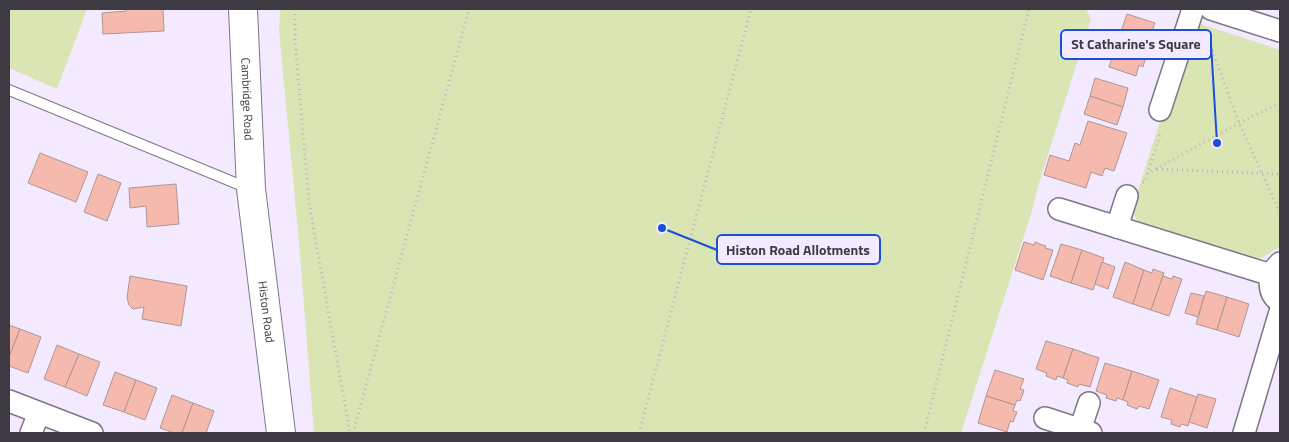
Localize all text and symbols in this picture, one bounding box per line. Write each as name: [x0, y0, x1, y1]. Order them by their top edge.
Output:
callout: St Catharine's Square: [1061, 30, 1211, 59]
text: St Catharine's Square: [1071, 33, 1201, 54]
street label: Cambridge Road: [236, 57, 259, 141]
callout: Histon Road Allotments: [717, 235, 880, 264]
text: Histon Road Allotments: [726, 239, 870, 260]
street label: Histon Road: [253, 280, 280, 344]

